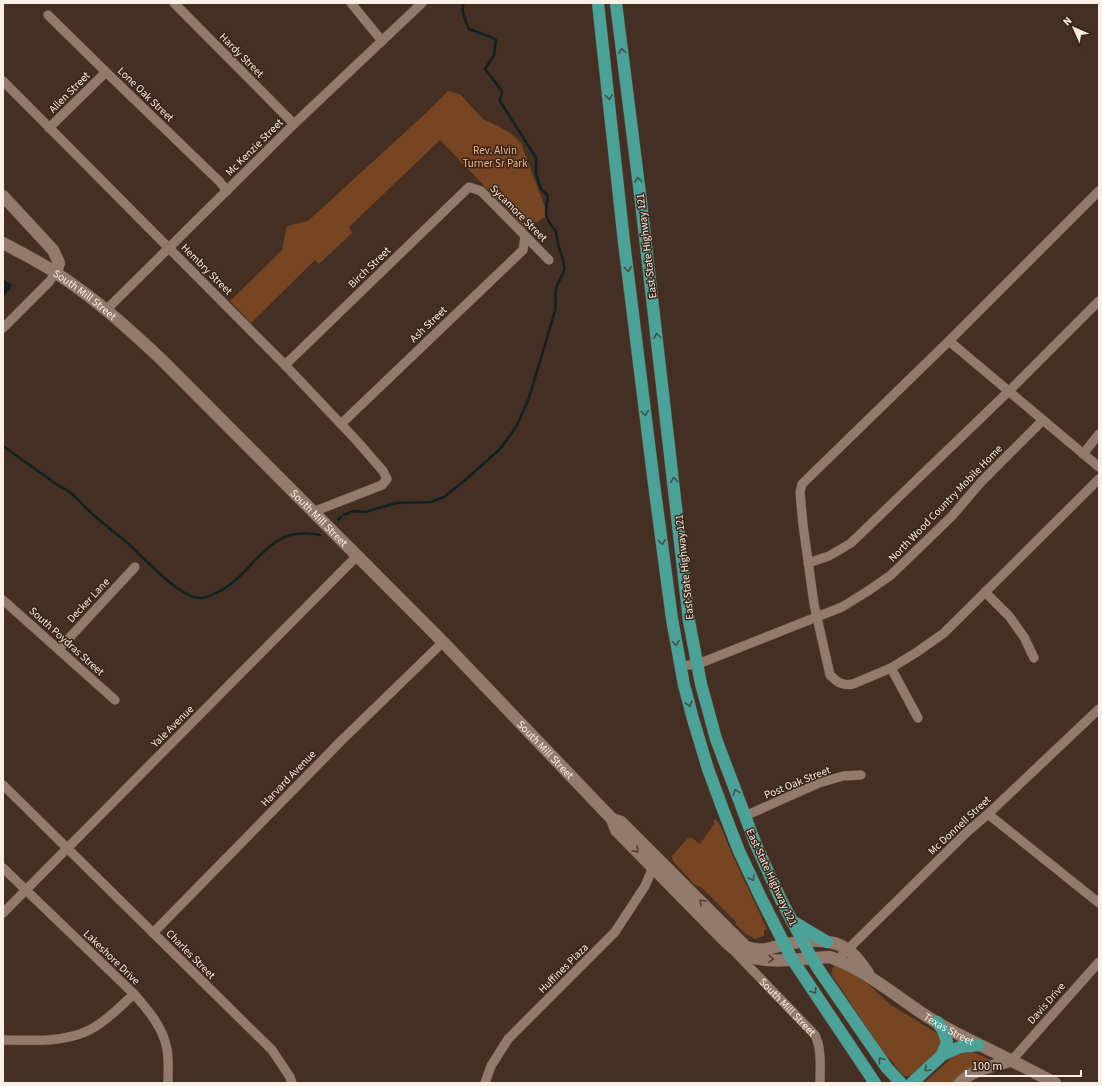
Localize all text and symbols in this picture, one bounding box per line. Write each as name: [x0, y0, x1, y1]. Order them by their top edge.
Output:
north arrow: [1054, 8, 1094, 48]
text: N: [1059, 13, 1075, 29]
street label: Hardy Street: [216, 30, 267, 81]
one-way arrow: [618, 47, 627, 54]
street label: Lone Oak Street: [114, 64, 177, 125]
street label: Allen Street: [45, 68, 94, 116]
one-way arrow: [604, 94, 613, 100]
street label: Mc Kenzie Street: [222, 115, 287, 179]
park label: Rev. Alvin Turner Sr Park: [462, 143, 528, 171]
one-way arrow: [634, 176, 643, 183]
street label: Sycamore Street: [487, 181, 551, 246]
street label: East State Highway 121: [633, 192, 660, 299]
street label: Hembry Street: [178, 240, 236, 298]
street label: Birch Street: [345, 243, 394, 291]
street label: South Mill Street: [50, 266, 120, 324]
one-way arrow: [623, 266, 632, 272]
street label: Ash Street: [406, 303, 451, 346]
one-way arrow: [652, 333, 661, 339]
one-way arrow: [640, 410, 649, 416]
street label: North Wood Country Mobile Home: [885, 441, 1006, 565]
one-way arrow: [669, 477, 678, 483]
street label: South Mill Street: [287, 486, 351, 551]
street label: East State Highway 121: [672, 514, 697, 620]
one-way arrow: [657, 539, 666, 545]
street label: Decker Lane: [64, 574, 113, 626]
street label: South Poydras Street: [26, 604, 108, 679]
one-way arrow: [671, 639, 680, 646]
street label: Yale Avenue: [147, 701, 197, 752]
one-way arrow: [684, 701, 692, 707]
street label: South Mill Street: [514, 717, 577, 783]
street label: Harvard Avenue: [258, 746, 320, 810]
street label: Post Oak Street: [762, 762, 833, 803]
one-way arrow: [732, 788, 740, 795]
street label: Mc Donnell Street: [925, 792, 994, 858]
street label: East State Highway 121: [742, 826, 801, 928]
one-way arrow: [631, 845, 639, 852]
one-way arrow: [747, 874, 755, 882]
one-way arrow: [699, 899, 707, 907]
street label: Lakeshore Drive: [80, 926, 144, 989]
street label: Charles Street: [163, 926, 219, 983]
street label: Huffines Plaza: [535, 940, 592, 997]
one-way arrow: [768, 955, 774, 964]
street label: South Mill Street: [756, 975, 819, 1040]
street label: Davis Drive: [1024, 979, 1069, 1027]
one-way arrow: [809, 987, 816, 994]
street label: Texas Street: [921, 1009, 977, 1049]
scale bar: [966, 1052, 1081, 1078]
one-way arrow: [878, 1057, 885, 1064]
text: 100 m: [972, 1058, 1002, 1075]
one-way arrow: [924, 1064, 932, 1072]

